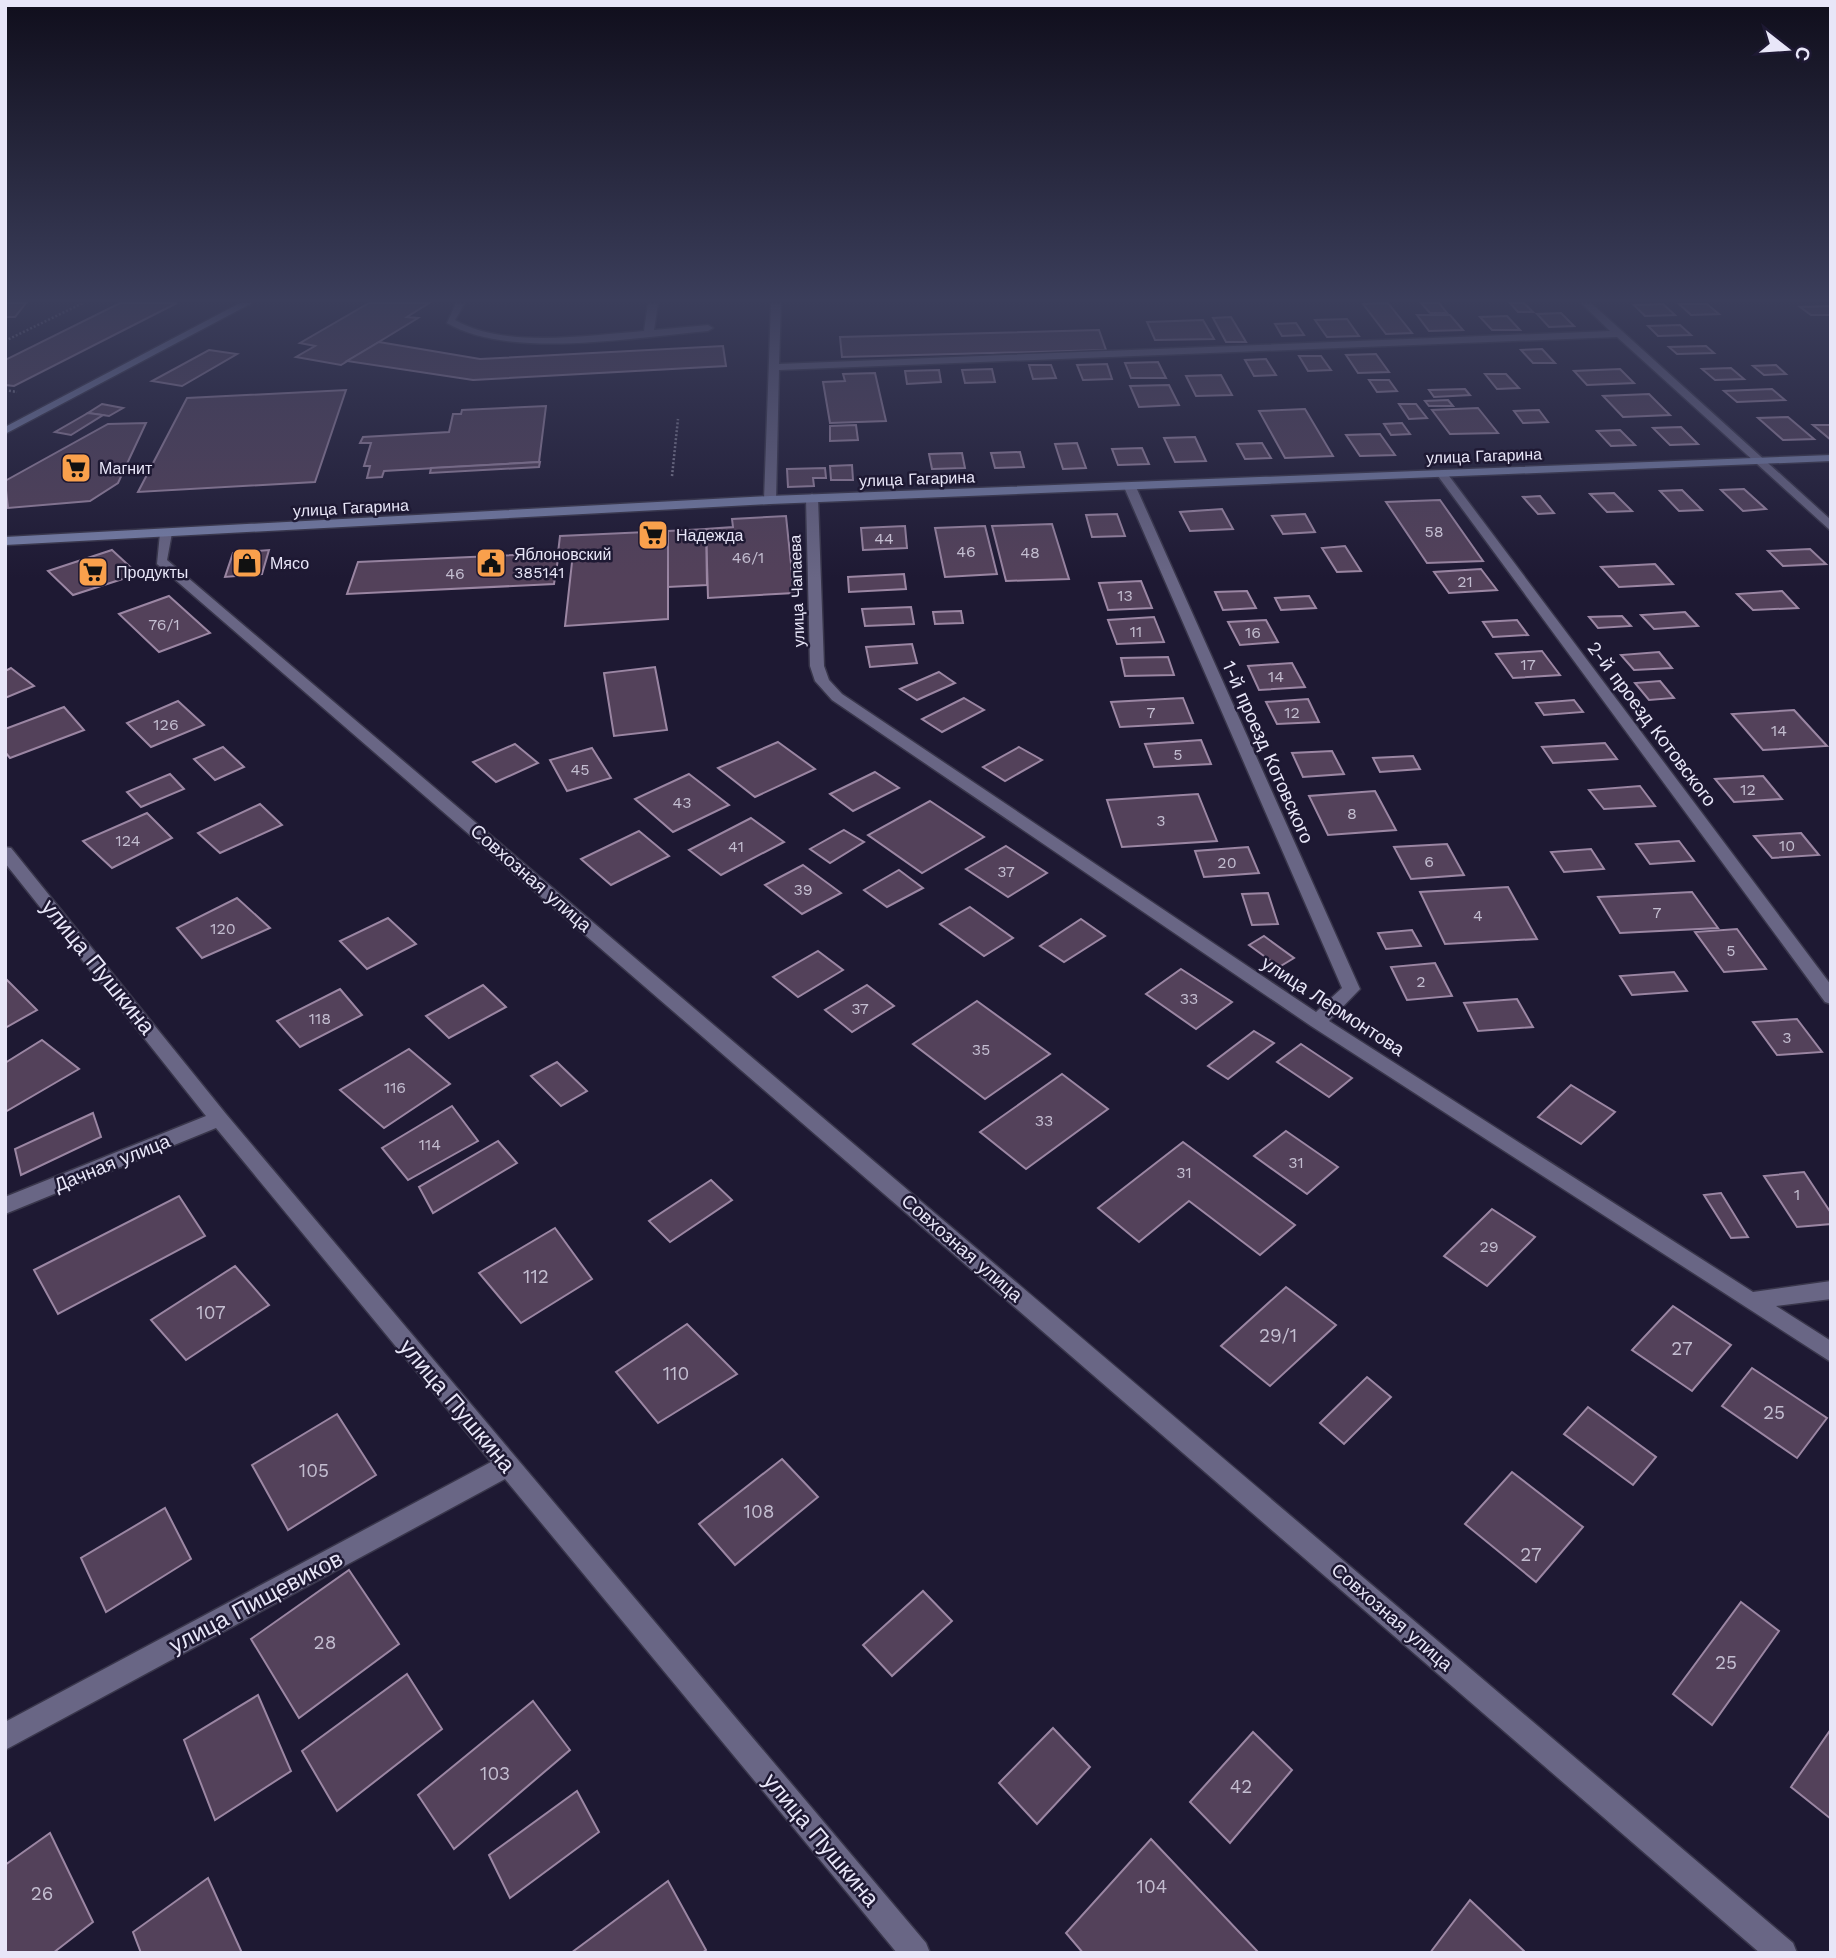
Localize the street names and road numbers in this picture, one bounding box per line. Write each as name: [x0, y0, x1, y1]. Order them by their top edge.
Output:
street label: улица Гагарина: [1426, 444, 1542, 468]
street label: улица Гагарина: [859, 467, 975, 491]
street label: улица Гагарина: [293, 495, 410, 521]
street label: улица Чапаева: [786, 534, 808, 648]
street label: 2-й проезд Котовского: [1582, 637, 1722, 811]
street label: 1-й проезд Котовского: [1217, 657, 1319, 847]
street label: Совхозная улица: [466, 819, 597, 937]
street label: улица Пушкина: [35, 894, 161, 1040]
street label: улица Лермонтова: [1257, 951, 1409, 1061]
street label: Дачная улица: [51, 1129, 174, 1197]
street label: Совхозная улица: [897, 1189, 1028, 1307]
street label: улица Пушкина: [393, 1334, 521, 1478]
street label: улица Пищевиков: [165, 1545, 347, 1659]
street label: Совхозная улица: [1327, 1558, 1458, 1676]
street label: улица Пушкина: [757, 1768, 885, 1912]

